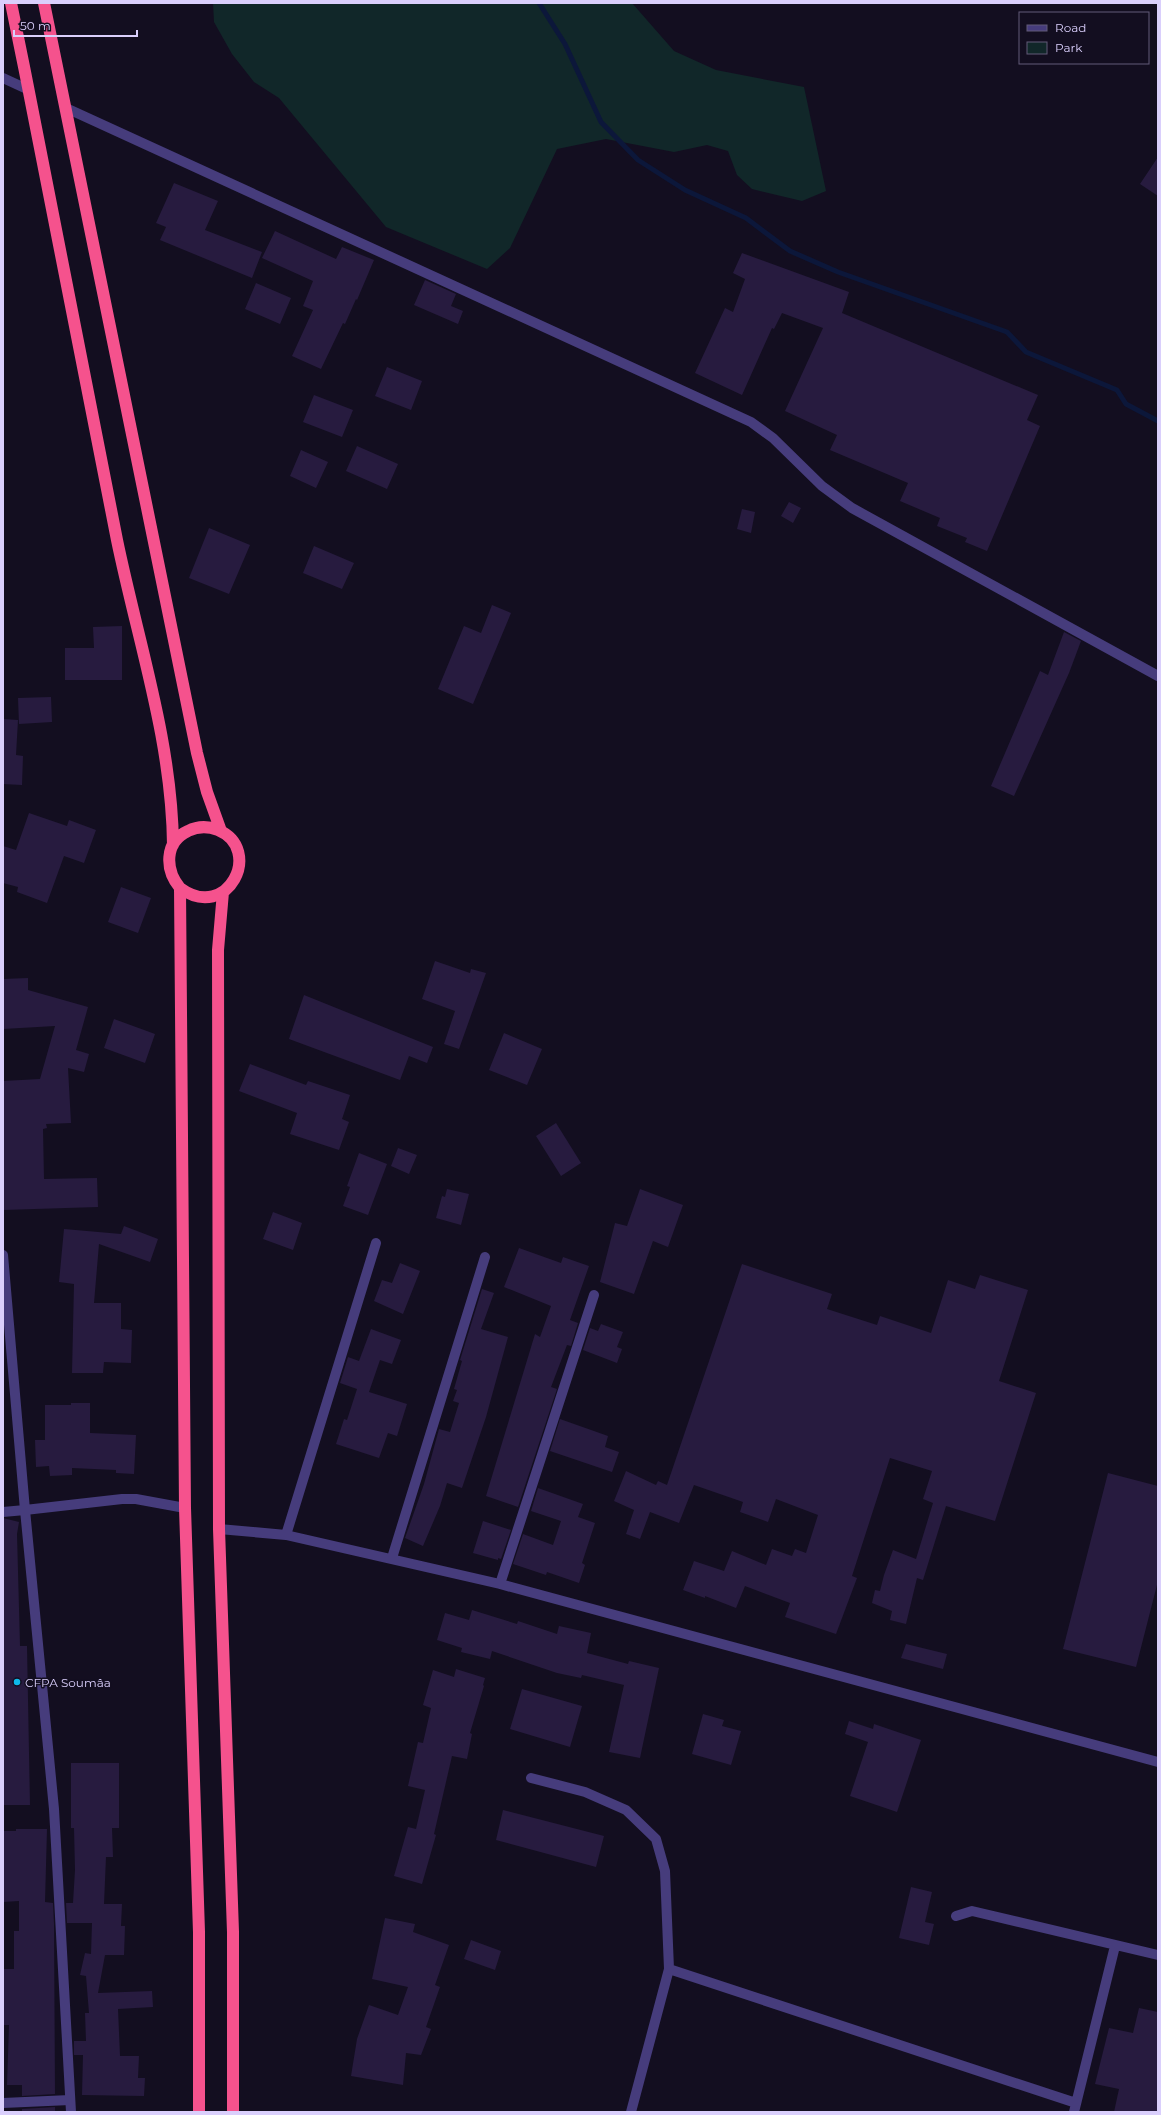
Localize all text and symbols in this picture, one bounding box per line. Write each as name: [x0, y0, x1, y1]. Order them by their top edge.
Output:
scale bar: [14, 12, 137, 38]
legend: [1019, 12, 1149, 64]
text: 50 m: [20, 18, 51, 33]
text: Road: [1055, 20, 1086, 35]
text: Park: [1055, 40, 1083, 55]
place label: CFPA Soumâa: [25, 1675, 111, 1690]
marker: CFPA Soumâa: [12, 1677, 22, 1687]

